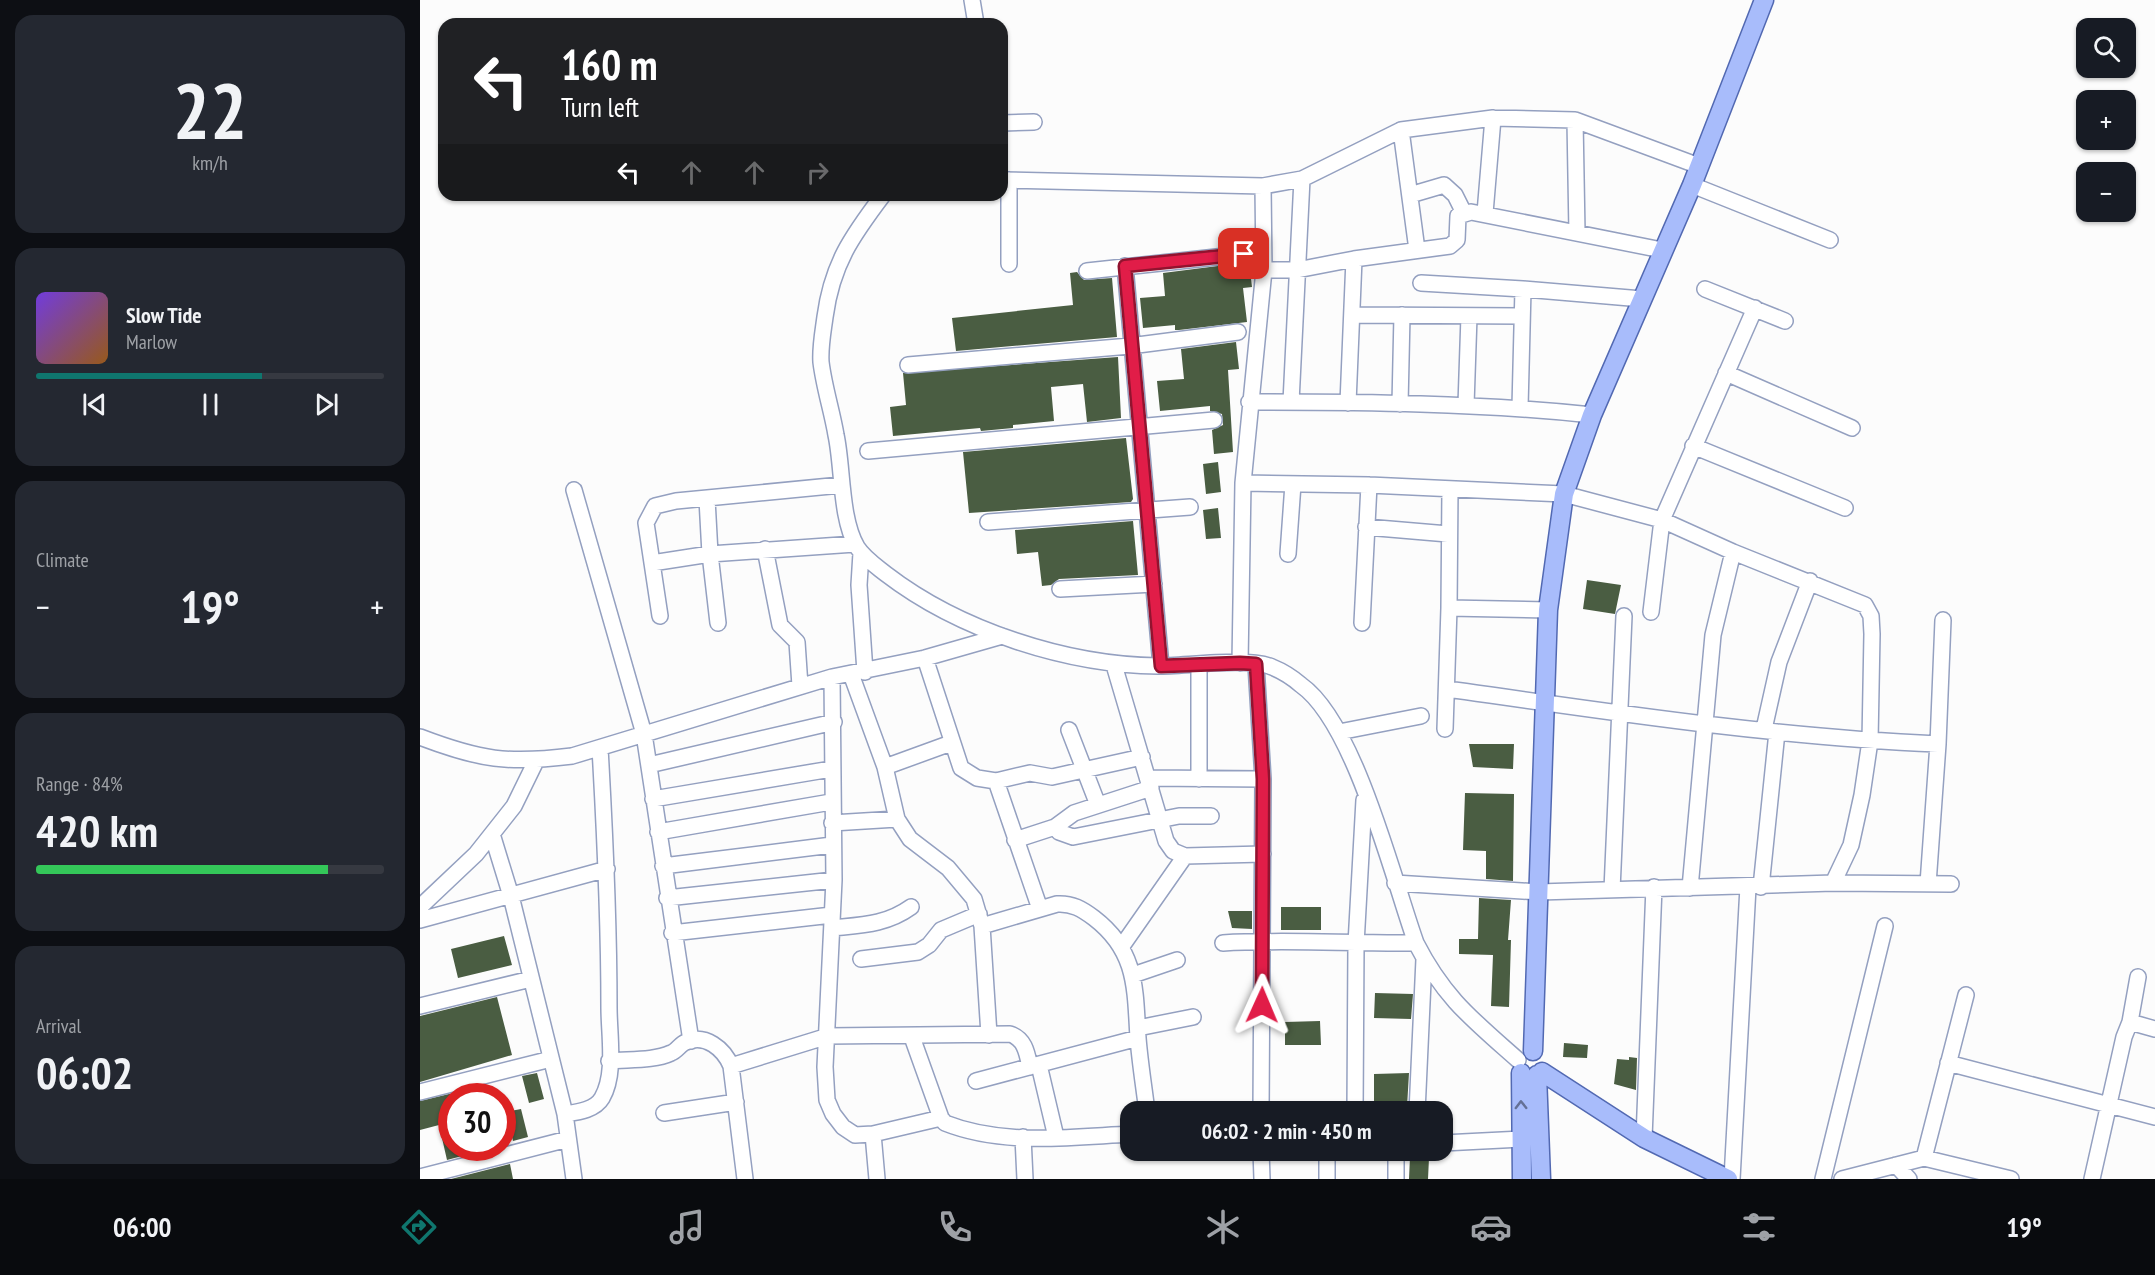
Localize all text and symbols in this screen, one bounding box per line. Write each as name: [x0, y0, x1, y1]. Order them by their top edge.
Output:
map controls: [2076, 18, 2136, 222]
button: search: [2076, 18, 2136, 78]
text: 160 m: [561, 37, 658, 92]
icon: left: [462, 42, 540, 120]
text: 22: [173, 60, 247, 161]
text: Turn left: [561, 90, 639, 124]
button: +: [2076, 90, 2136, 150]
text: km/h: [192, 150, 228, 176]
icon: left: [612, 156, 645, 189]
icon: ahead: [675, 156, 708, 189]
icon: ahead: [738, 156, 771, 189]
icon: right: [801, 156, 834, 189]
button: −: [2076, 162, 2136, 222]
pin: [1218, 228, 1269, 279]
icon: arrive: [1227, 237, 1260, 270]
text: Slow Tide: [126, 301, 202, 329]
text: Marlow: [126, 329, 177, 355]
icon: previous: [78, 388, 111, 421]
icon: pause: [194, 388, 227, 421]
icon: next: [310, 388, 343, 421]
text: Climate: [36, 547, 89, 573]
text: 19°: [180, 577, 240, 635]
text: −: [36, 585, 50, 628]
text: +: [370, 585, 384, 628]
text: Range · 84%: [36, 771, 123, 797]
text: 420 km: [36, 801, 158, 859]
position arrow: [1230, 973, 1294, 1037]
text: Arrival: [36, 1013, 81, 1039]
text: 06:02: [36, 1043, 133, 1101]
speed limit sign: 30: [438, 1083, 516, 1161]
one-way arrow: [1515, 1100, 1528, 1109]
text: 06:02 · 2 min · 450 m: [1201, 1117, 1372, 1145]
icon: directions: [398, 1206, 440, 1248]
icon: music: [666, 1206, 708, 1248]
icon: phone: [934, 1206, 976, 1248]
icon: climate: [1202, 1206, 1244, 1248]
icon: car: [1470, 1206, 1512, 1248]
icon: filters: [1738, 1206, 1780, 1248]
text: 06:00: [113, 1210, 171, 1244]
text: 19°: [2006, 1210, 2042, 1244]

